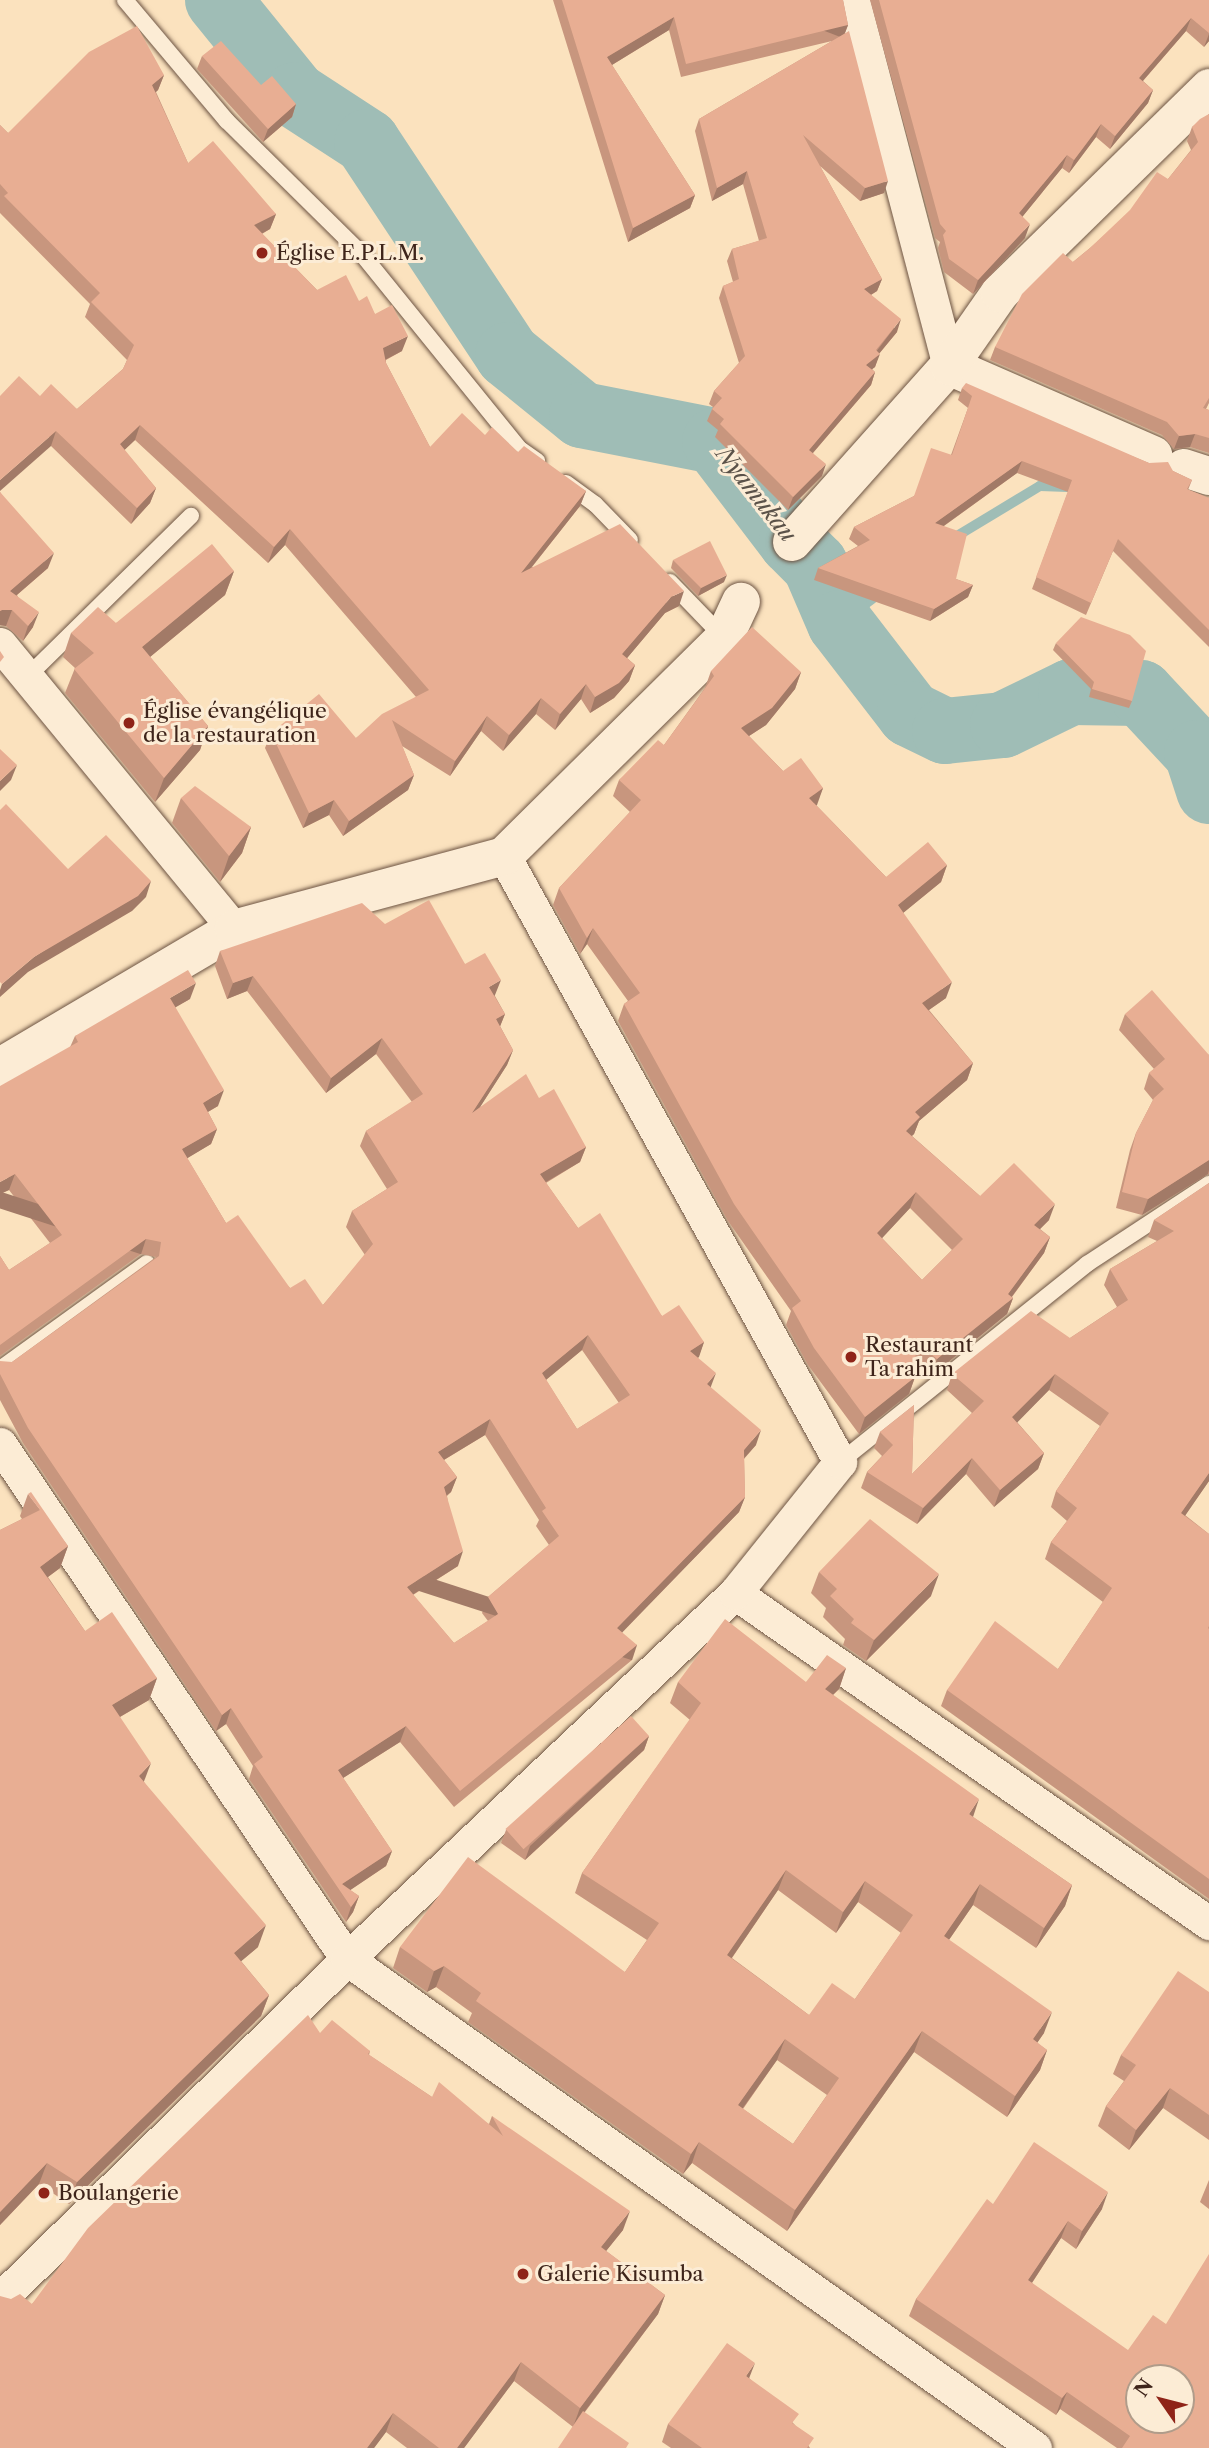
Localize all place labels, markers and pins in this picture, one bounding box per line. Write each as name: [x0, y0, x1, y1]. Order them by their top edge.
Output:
place label: Église E.P.L.M.: [276, 240, 424, 266]
marker: Église E.P.L.M.: [254, 245, 270, 261]
place label: Église évangélique de la restauration: [143, 698, 327, 748]
marker: Église évangélique de la restauration: [121, 715, 137, 731]
place label: Restaurant Ta rahim: [865, 1332, 973, 1382]
marker: Restaurant Ta rahim: [843, 1349, 859, 1365]
place label: Boulangerie: [58, 2180, 179, 2206]
marker: Boulangerie: [36, 2185, 52, 2201]
place label: Galerie Kisumba: [537, 2261, 704, 2287]
marker: Galerie Kisumba: [515, 2266, 531, 2282]

